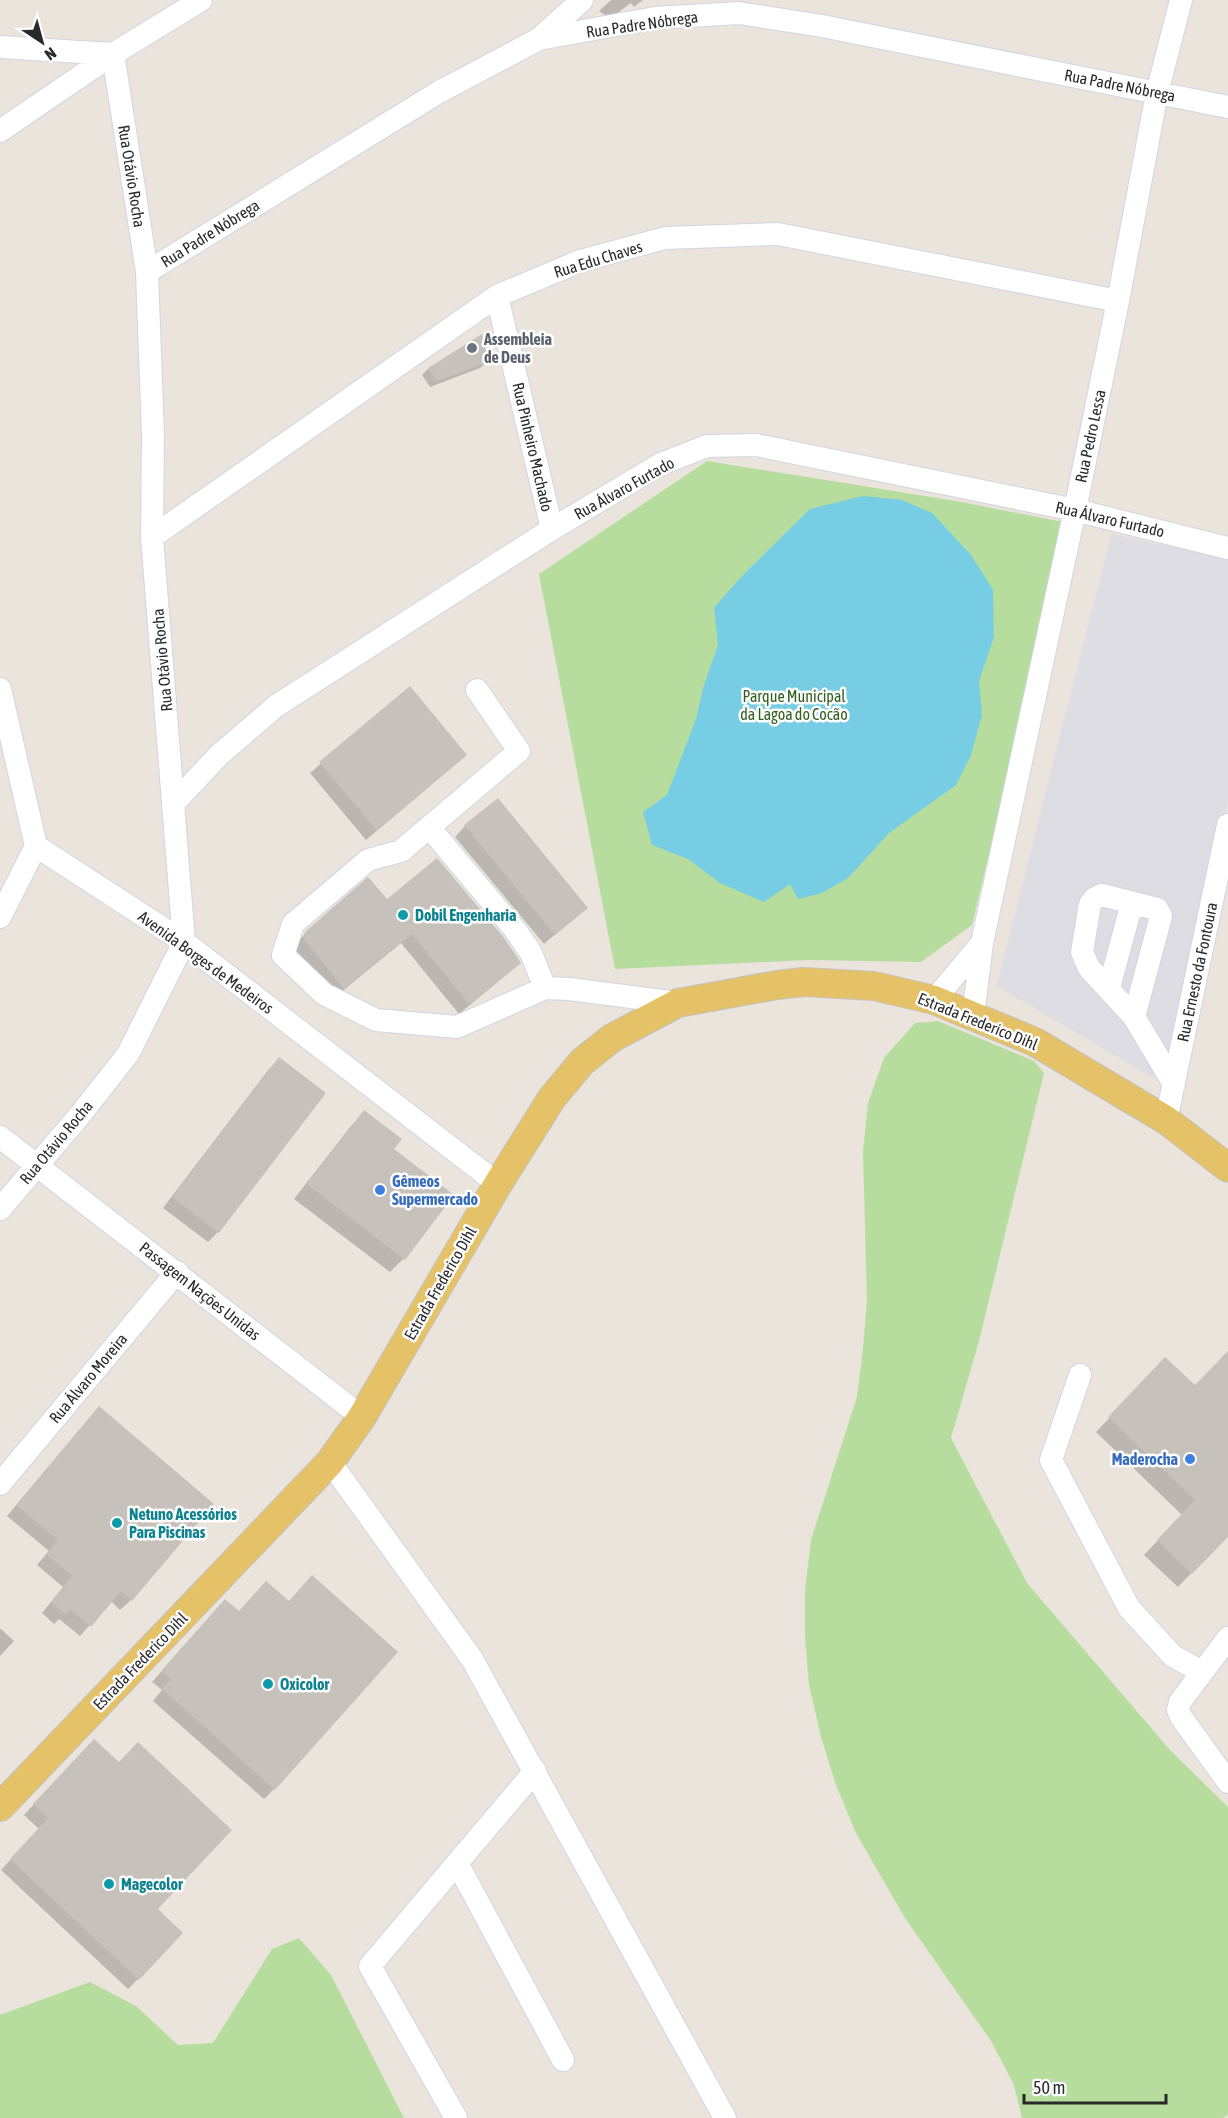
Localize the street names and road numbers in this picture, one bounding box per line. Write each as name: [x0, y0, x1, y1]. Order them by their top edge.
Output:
street label: Rua Padre Nóbrega: [585, 7, 699, 42]
street label: Rua Padre Nóbrega: [1063, 65, 1177, 106]
street label: Rua Otávio Rocha: [115, 124, 149, 228]
street label: Rua Padre Nóbrega: [157, 196, 263, 271]
street label: Rua Edu Chaves: [552, 237, 645, 281]
street label: Rua Pinheiro Machado: [509, 381, 557, 513]
street label: Rua Pedro Lessa: [1071, 388, 1109, 484]
street label: Rua Álvaro Furtado: [571, 453, 677, 523]
street label: Rua Álvaro Furtado: [1054, 498, 1166, 540]
street label: Rua Otávio Rocha: [149, 608, 175, 712]
street label: Rua Ernesto da Fontoura: [1173, 901, 1221, 1043]
street label: Avenida Borges de Medeiros: [134, 907, 277, 1018]
street label: Estrada Frederico Dihl: [915, 989, 1041, 1054]
street label: Rua Otávio Rocha: [16, 1097, 96, 1187]
street label: Estrada Frederico Dihl: [400, 1223, 480, 1343]
street label: Passagem Nações Unidas: [135, 1238, 264, 1345]
street label: Rua Álvaro Moreira: [45, 1330, 131, 1426]
street label: Estrada Frederico Dihl: [89, 1608, 191, 1713]

